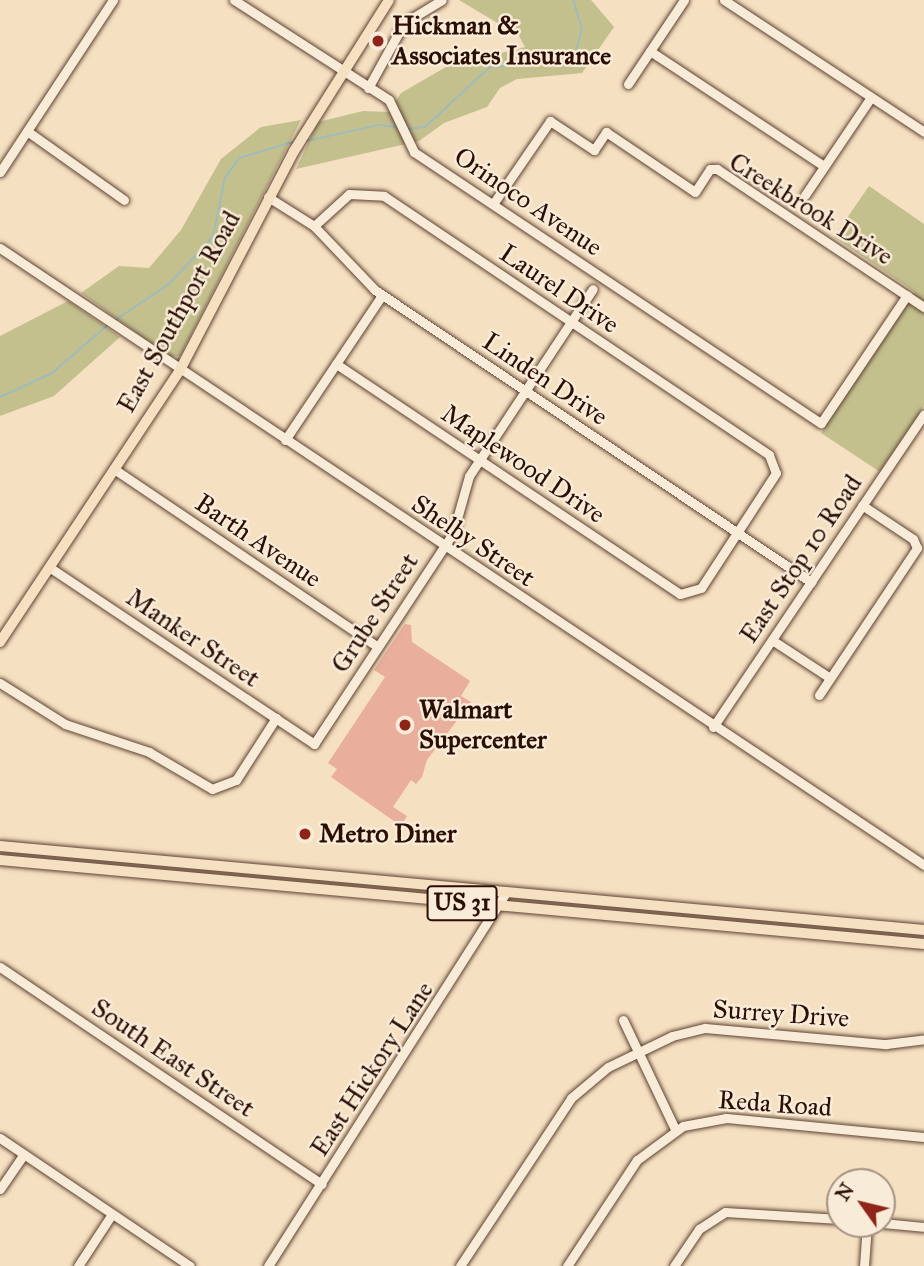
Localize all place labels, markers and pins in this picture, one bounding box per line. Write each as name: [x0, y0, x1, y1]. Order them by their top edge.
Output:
place label: Hickman & Associates Insurance: [392, 10, 611, 72]
marker: Hickman & Associates Insurance: [370, 33, 386, 49]
place label: Walmart Supercenter: [419, 694, 547, 756]
marker: Walmart Supercenter: [397, 717, 413, 733]
place label: Metro Diner: [319, 818, 456, 850]
marker: Metro Diner: [297, 826, 313, 842]

